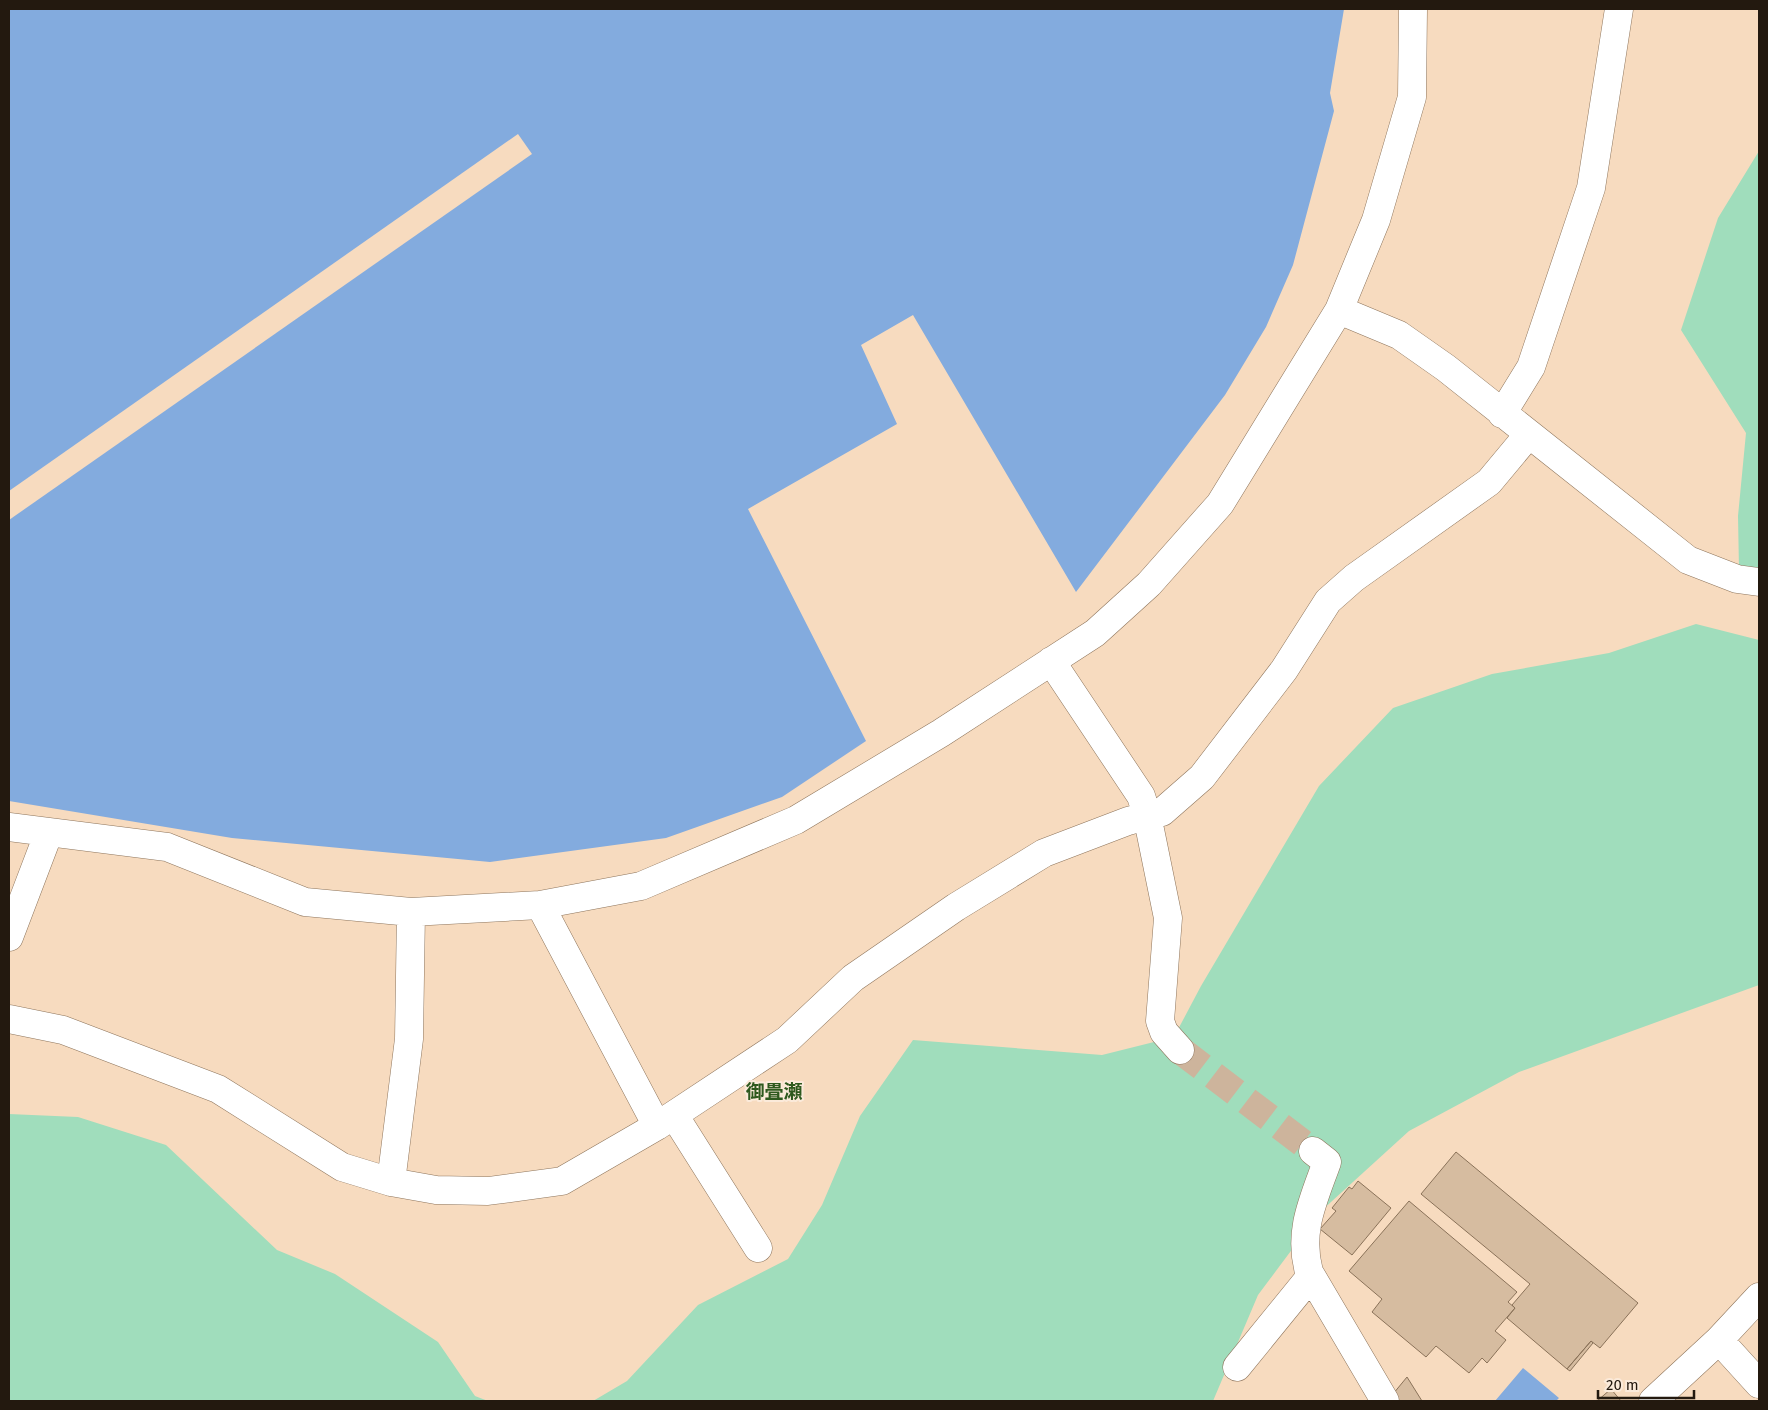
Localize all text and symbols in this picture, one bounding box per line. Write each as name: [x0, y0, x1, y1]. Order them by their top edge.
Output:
district label: 御畳瀬: [745, 1080, 803, 1103]
scale bar: [1598, 1368, 1694, 1400]
text: 20 m: [1606, 1376, 1639, 1394]

